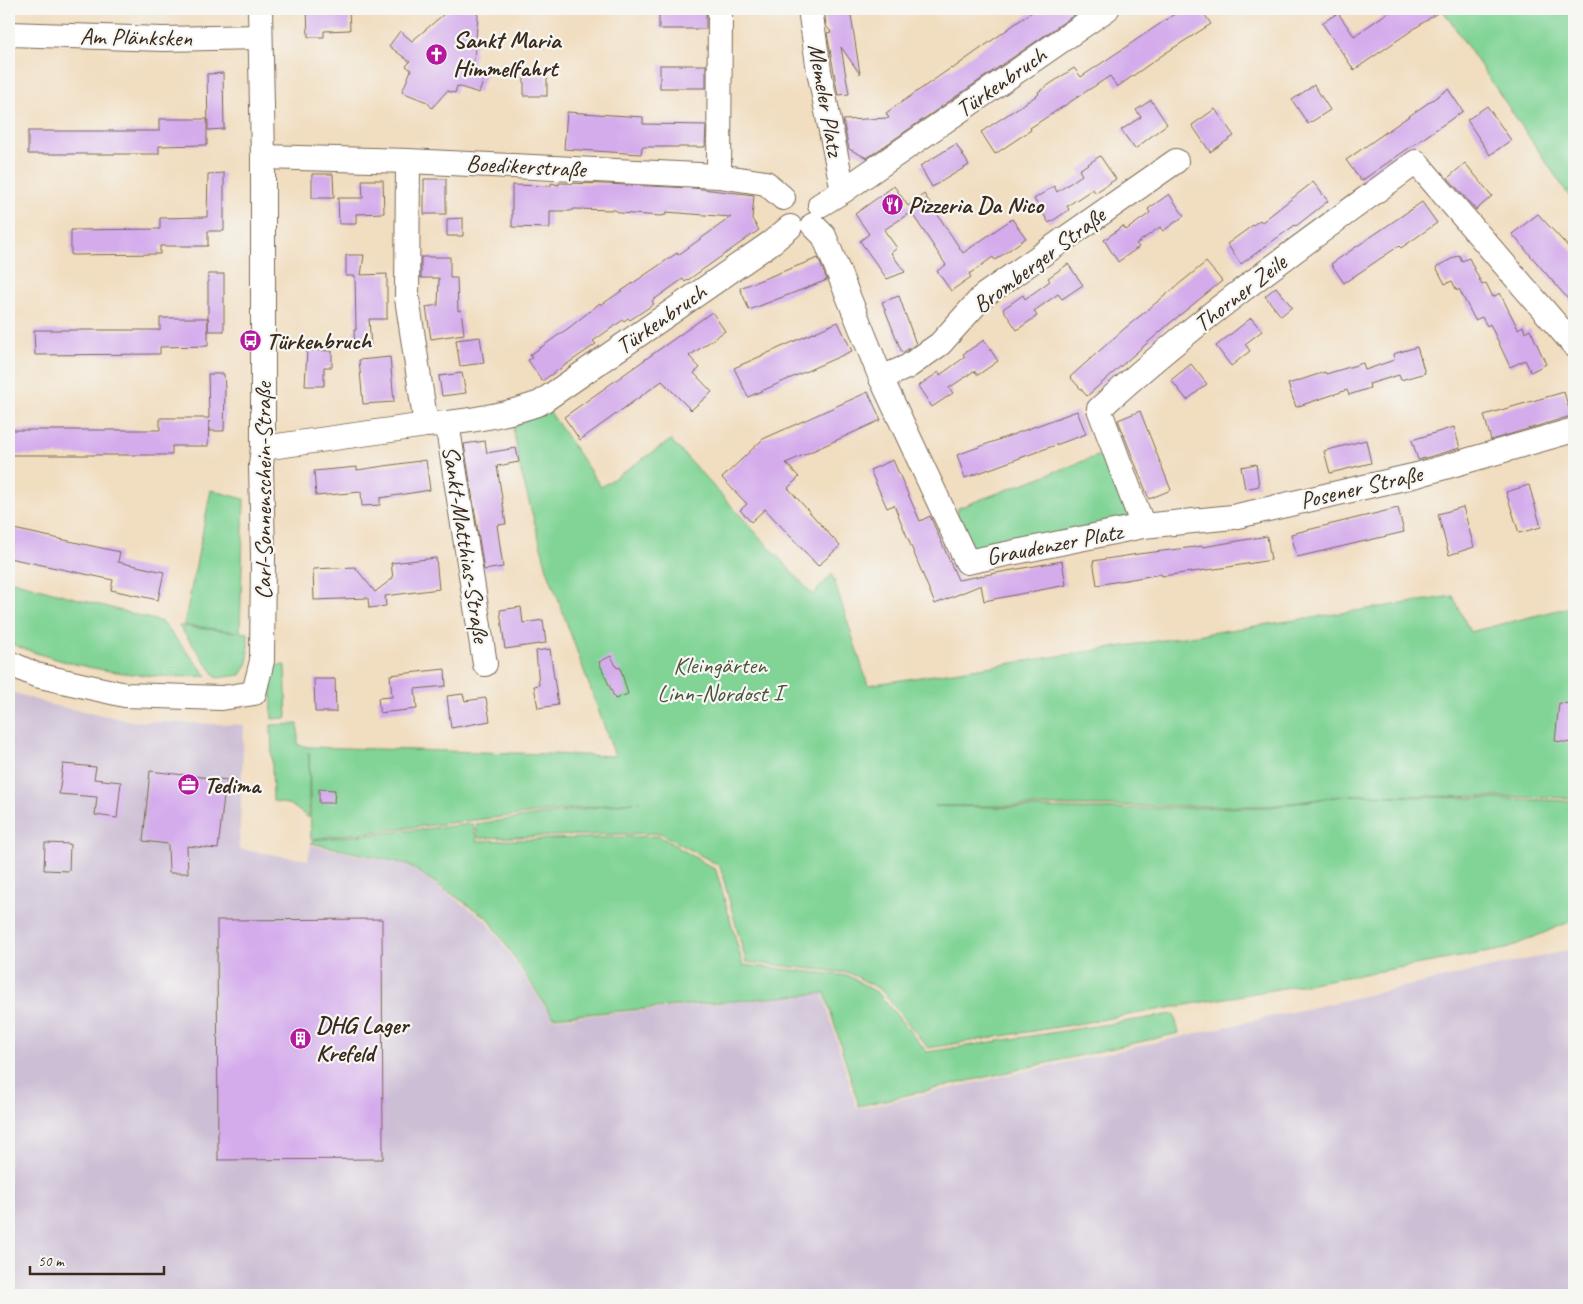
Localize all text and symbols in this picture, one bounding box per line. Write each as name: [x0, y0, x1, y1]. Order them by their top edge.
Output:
street label: Am Plänksken: [80, 21, 193, 53]
place label: Sankt Maria Himmelfahrt: [453, 25, 563, 83]
street label: Türkenbruch: [950, 39, 1054, 124]
street label: Memeler Platz: [801, 41, 851, 160]
church icon: Sankt Maria Himmelfahrt: [425, 42, 449, 66]
street label: Boedikerstraße: [465, 148, 589, 184]
place label: Pizzeria Da Nico: [908, 190, 1045, 220]
restaurant icon: Pizzeria Da Nico: [880, 193, 904, 217]
street label: Bromberger Straße: [967, 199, 1113, 320]
street label: Thorner Zeile: [1188, 246, 1294, 339]
street label: Türkenbruch: [610, 276, 714, 361]
place label: Türkenbruch: [266, 326, 373, 356]
bus stop icon: Türkenbruch: [238, 329, 262, 353]
street label: Carl-Sonnenschein-Straße: [248, 380, 278, 600]
street label: Sankt-Matthias-Straße: [436, 444, 497, 647]
street label: Posener Straße: [1297, 458, 1427, 516]
street label: Graudenzer Platz: [984, 516, 1127, 572]
park label: Kleingärten Linn-Nordost I: [657, 650, 788, 708]
place label: Tedima: [204, 770, 262, 800]
office icon: Tedima: [176, 773, 200, 797]
place label: DHG Lager Krefeld: [316, 1010, 410, 1068]
building icon: DHG Lager Krefeld: [288, 1027, 312, 1051]
scale bar: [30, 1244, 164, 1276]
text: 50 m: [38, 1252, 65, 1271]

